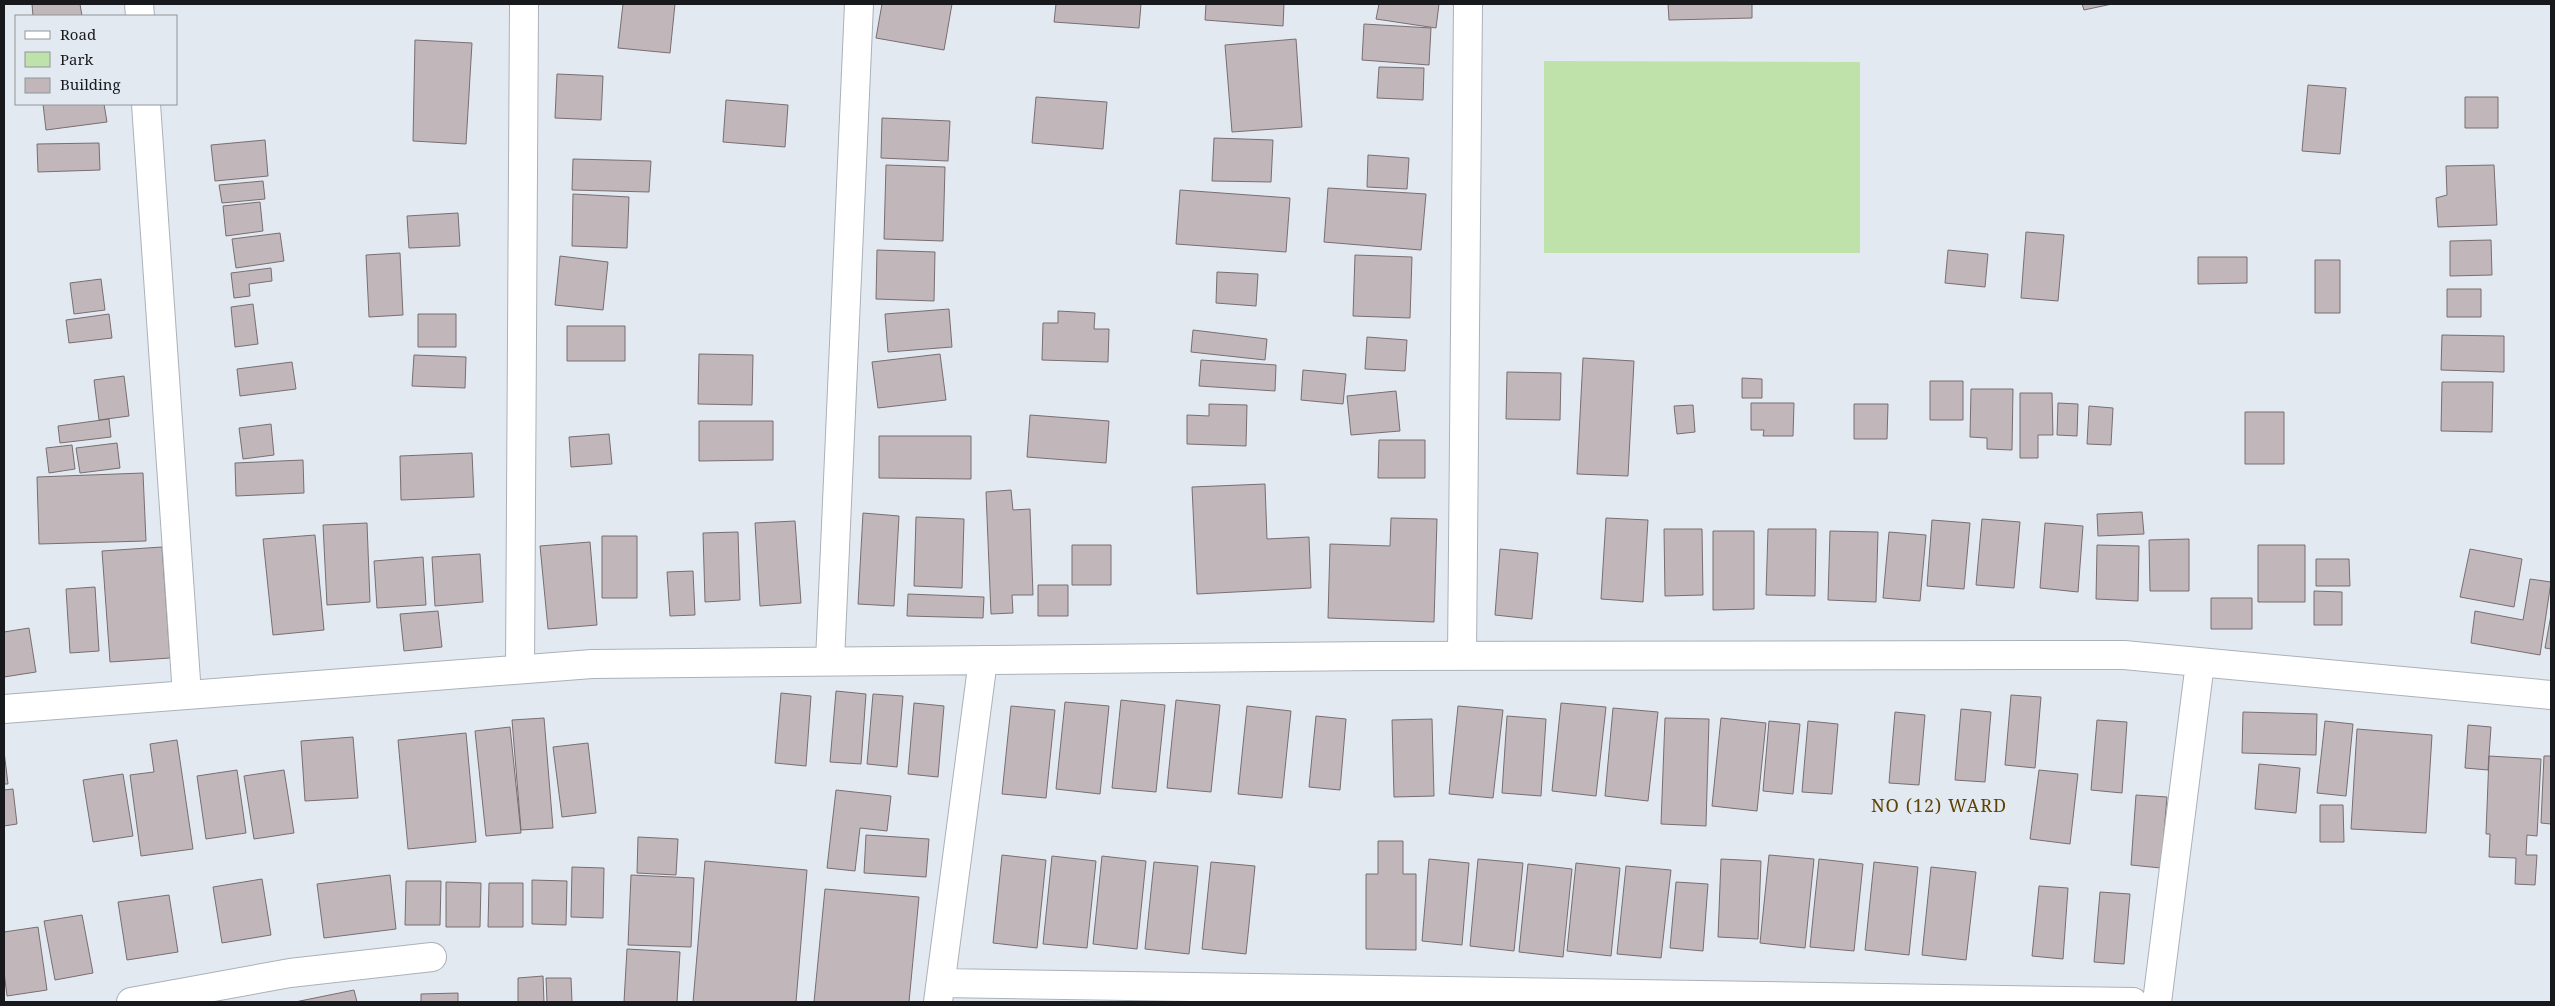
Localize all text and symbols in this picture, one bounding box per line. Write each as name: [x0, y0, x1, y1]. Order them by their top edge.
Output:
legend: [15, 15, 178, 105]
text: Road: [60, 24, 96, 44]
text: Park: [60, 49, 94, 69]
text: Building: [60, 74, 121, 94]
district label: NO (12) WARD: [1871, 793, 2007, 817]

